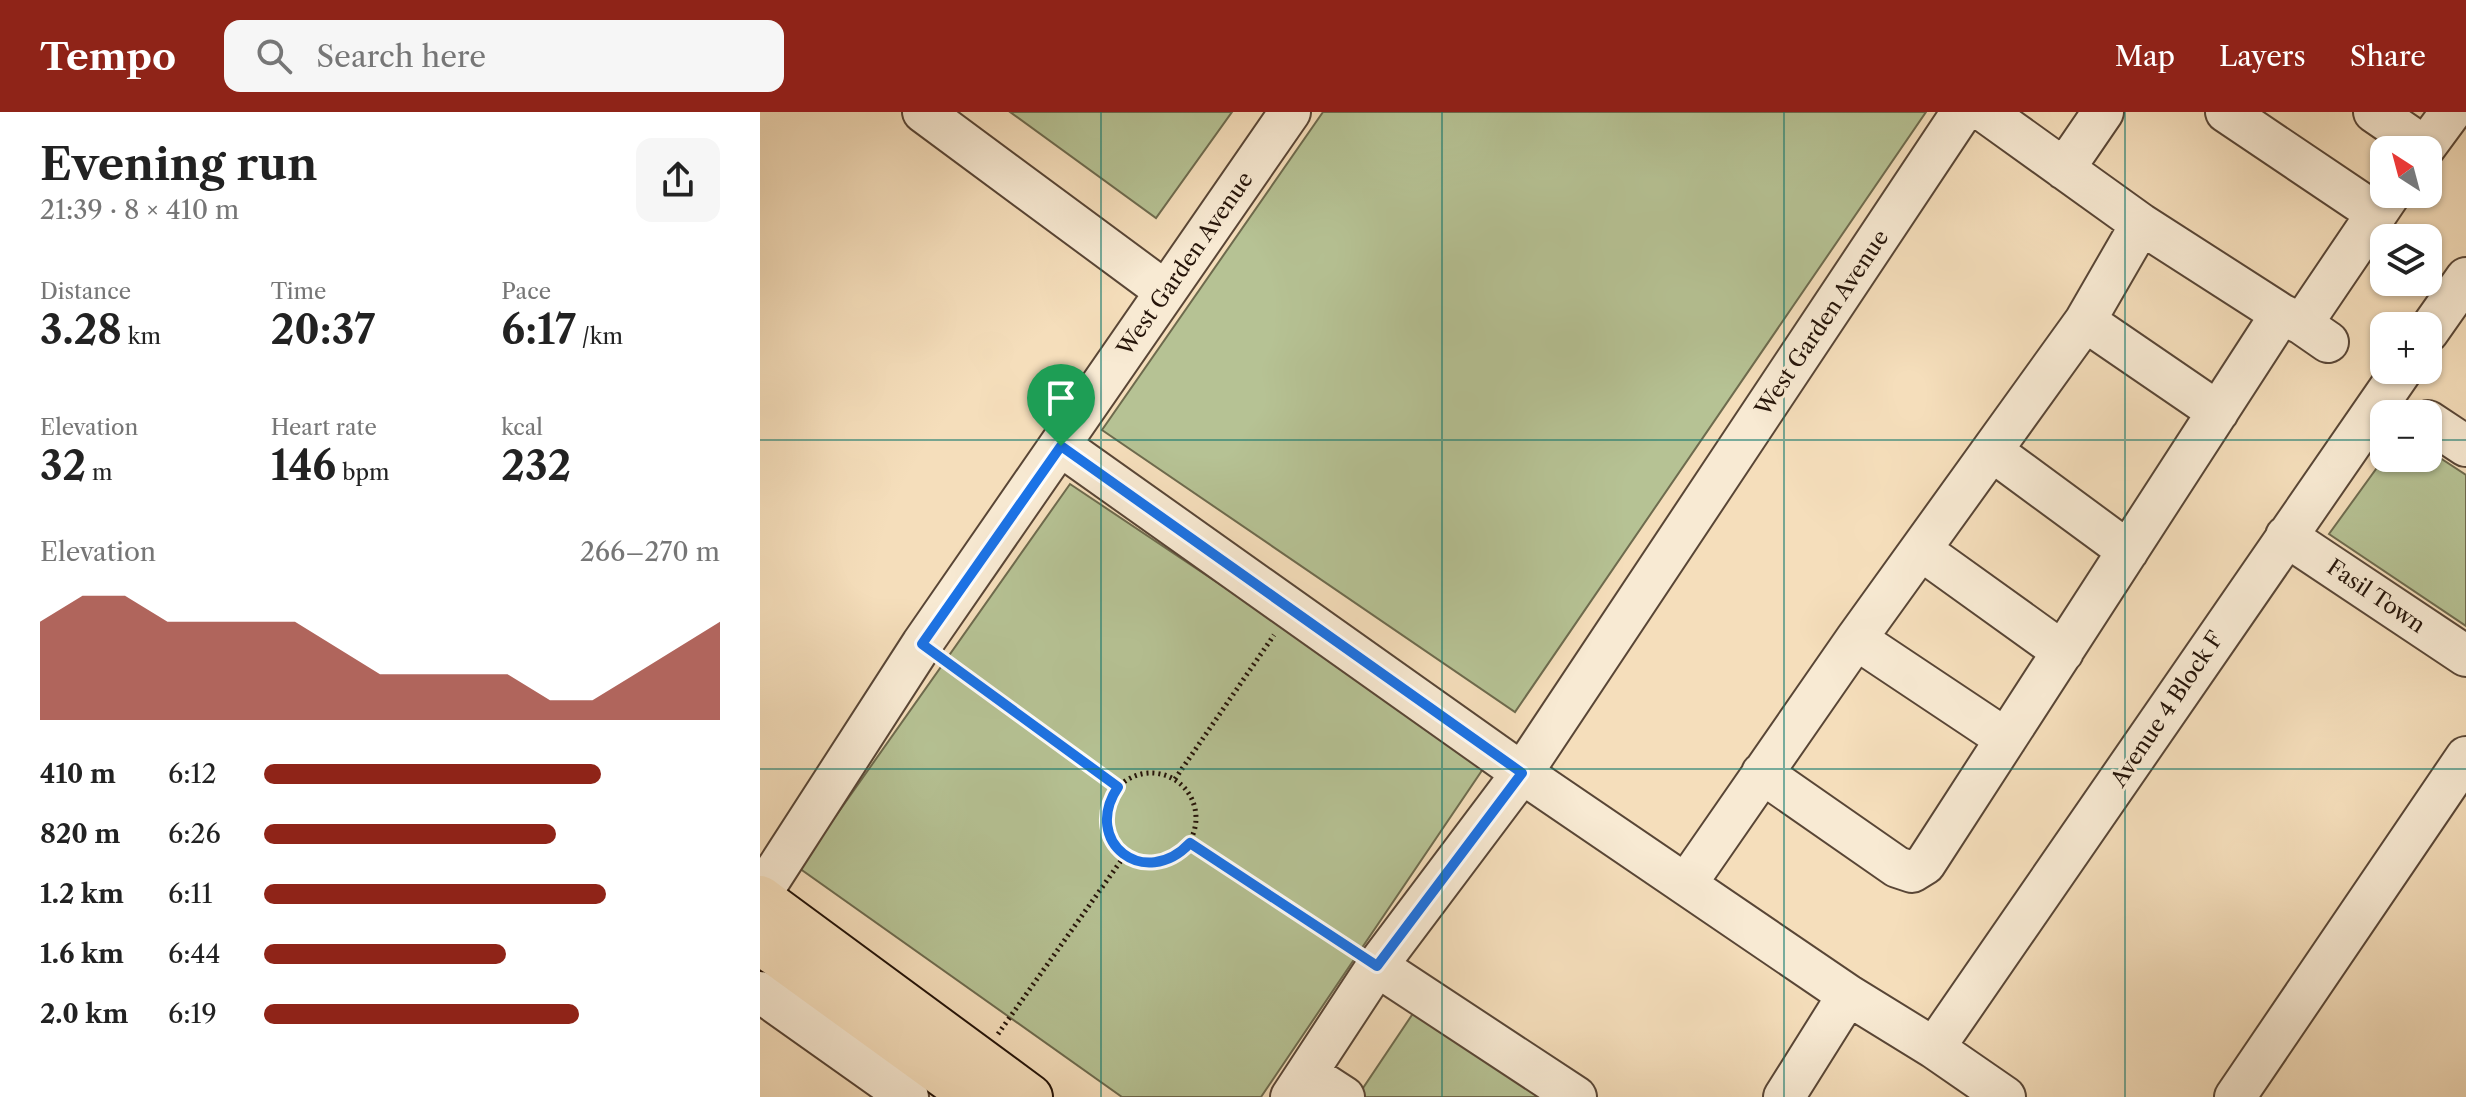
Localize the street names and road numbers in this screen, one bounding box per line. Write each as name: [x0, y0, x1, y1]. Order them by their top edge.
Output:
street label: West Garden Avenue: [1111, 167, 1259, 362]
street label: West Garden Avenue: [1749, 225, 1894, 422]
street label: Fasil Town: [2322, 553, 2430, 639]
street label: Avenue 4 Block F: [2104, 626, 2229, 793]

